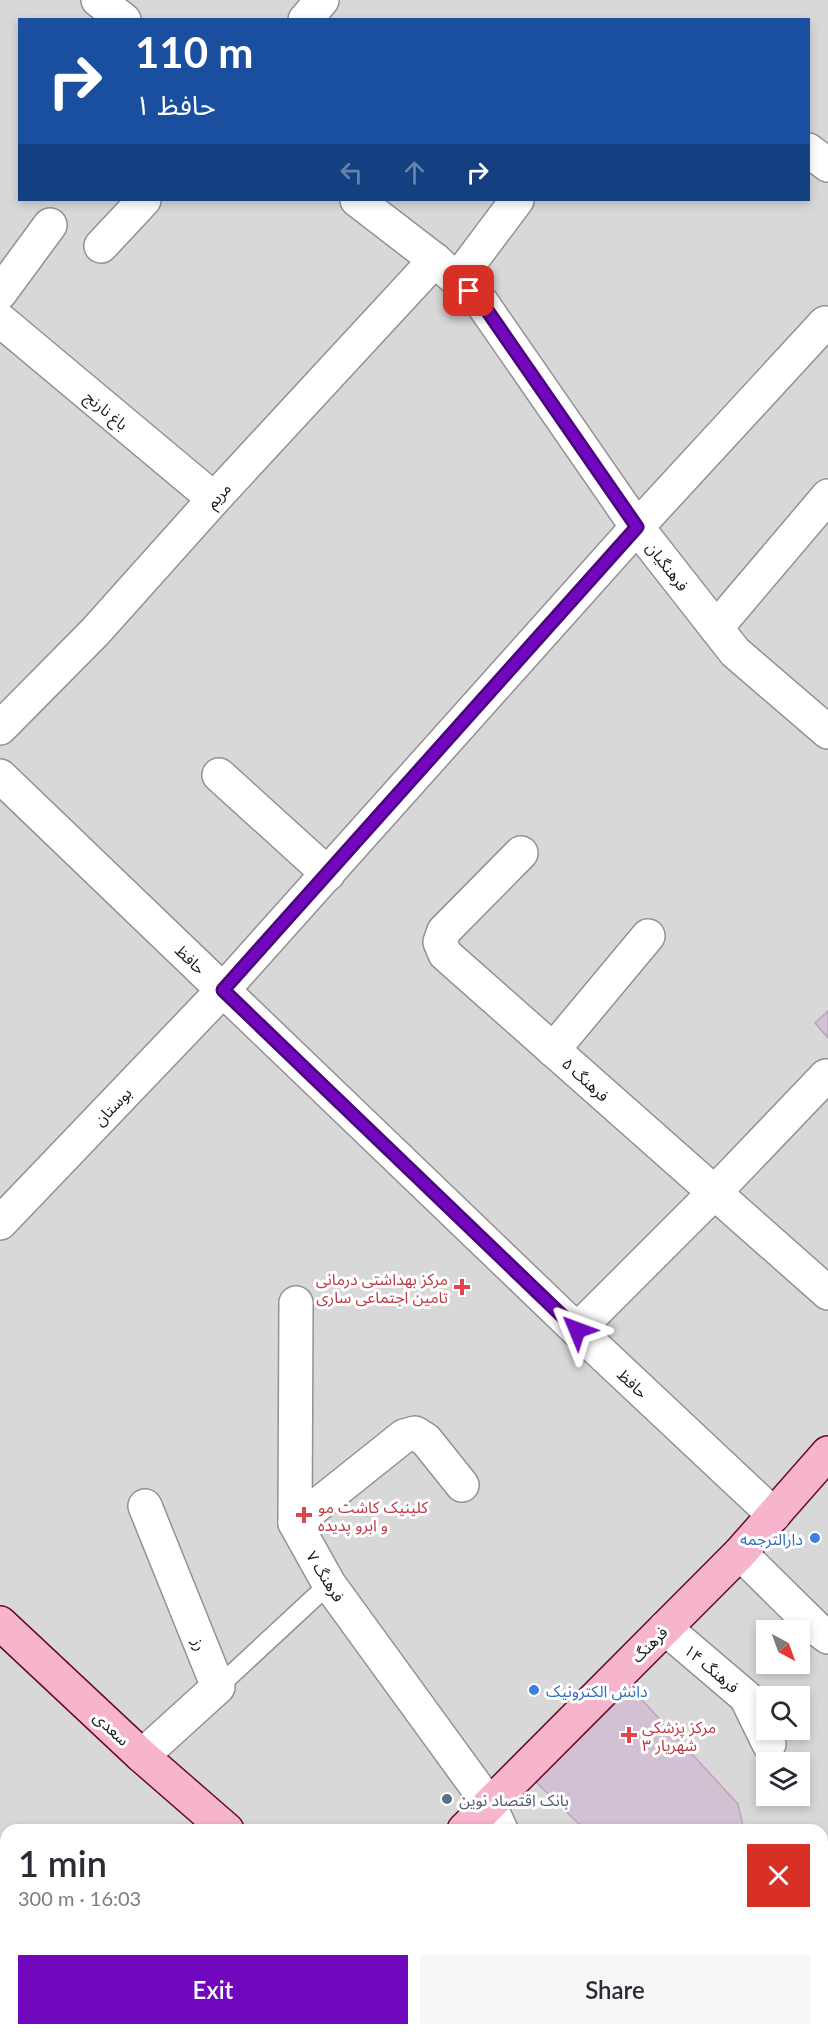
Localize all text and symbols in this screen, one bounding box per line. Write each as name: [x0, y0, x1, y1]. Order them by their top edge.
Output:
text: 110 m: [135, 27, 253, 77]
icon: right: [36, 42, 114, 120]
text: حافظ ۱: [135, 88, 216, 121]
icon: left: [335, 156, 368, 189]
icon: ahead: [398, 156, 431, 189]
icon: right: [461, 156, 494, 189]
pin: [443, 265, 494, 316]
icon: arrive: [452, 274, 485, 307]
street label: باغ نارنج: [79, 387, 132, 436]
street label: مریم: [202, 478, 237, 514]
street label: فرهنگیان: [642, 538, 693, 595]
street label: حافظ: [172, 940, 210, 978]
street label: فرهنگ ۵: [558, 1053, 613, 1106]
street label: بوستان: [89, 1083, 136, 1130]
place label: مرکز بهداشتی درمانی تامین اجتماعی ساری: [316, 1269, 448, 1307]
marker: مرکز بهداشتی درمانی تامین اجتماعی ساری: [453, 1278, 471, 1296]
position arrow: [545, 1298, 609, 1362]
street label: حافظ: [614, 1364, 652, 1402]
place label: کلینیک کاشت مو و ابرو پدیده: [318, 1497, 428, 1536]
marker: کلینیک کاشت مو و ابرو پدیده: [295, 1506, 313, 1524]
place label: دارالترجمه: [740, 1529, 803, 1549]
marker: دارالترجمه: [808, 1531, 822, 1545]
street label: فرهنگ ۷: [302, 1547, 349, 1605]
north arrow: [756, 1620, 810, 1674]
map controls: [756, 1620, 810, 1806]
street label: فرهنگ: [627, 1622, 672, 1667]
street label: رز: [188, 1634, 211, 1653]
street label: فرهنگ ۱۴: [680, 1640, 743, 1697]
place label: دانش الکترونیک: [546, 1681, 648, 1701]
marker: دانش الکترونیک: [527, 1683, 541, 1697]
button: search: [756, 1686, 810, 1740]
street label: سعدی: [90, 1707, 134, 1750]
place label: مرکز پزشکی شهریار ۳: [642, 1717, 716, 1755]
marker: مرکز پزشکی شهریار ۳: [620, 1726, 638, 1744]
button: layers: [756, 1752, 810, 1806]
place label: بانک اقتصاد نوین: [459, 1790, 569, 1810]
marker: بانک اقتصاد نوین: [440, 1792, 454, 1806]
text: 1 min: [18, 1841, 107, 1885]
button: close: [747, 1844, 810, 1907]
text: 300 m · 16:03: [18, 1886, 141, 1910]
button: Exit: [18, 1955, 408, 2024]
button: Share: [420, 1955, 810, 2024]

